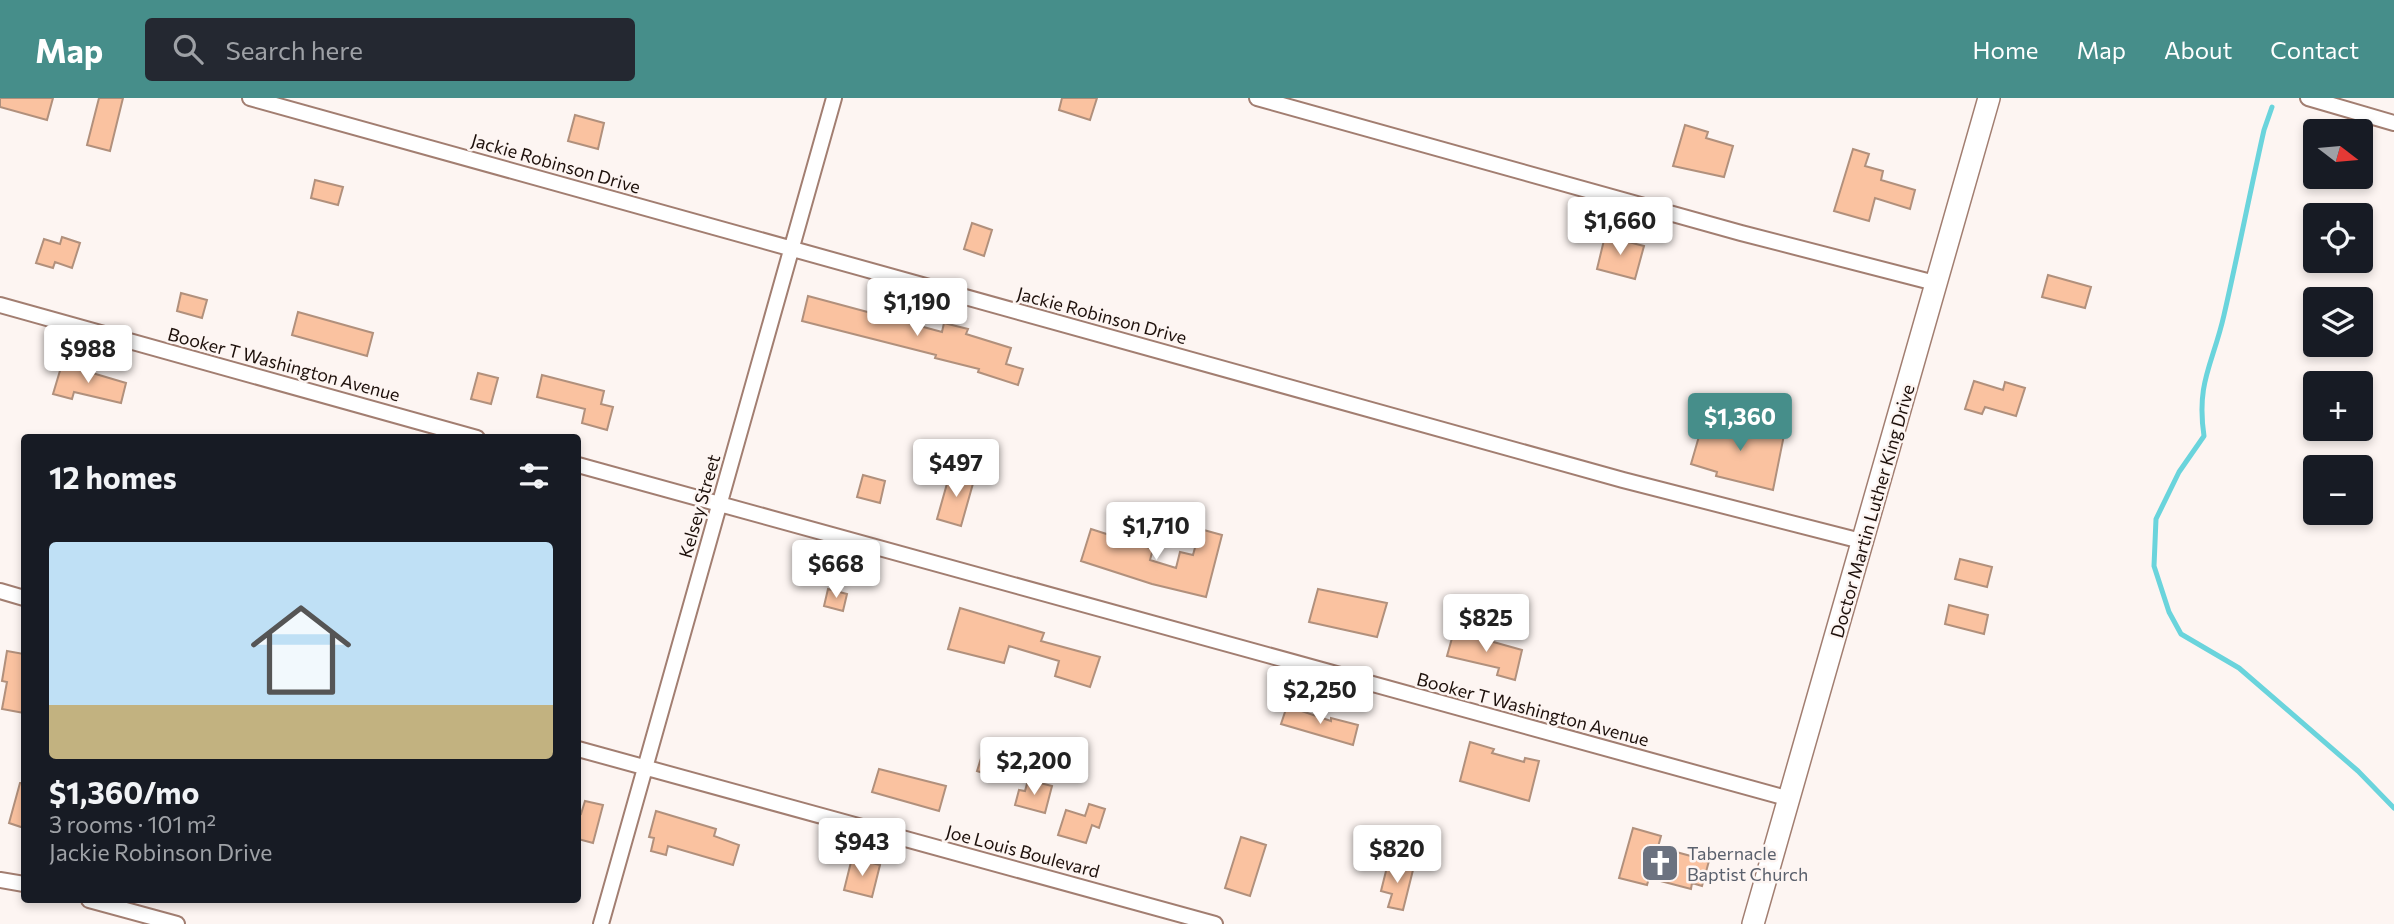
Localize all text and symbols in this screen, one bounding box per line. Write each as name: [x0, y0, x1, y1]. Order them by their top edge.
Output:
search box: [145, 18, 635, 81]
text: Map: [35, 29, 103, 70]
icon: search: [169, 30, 207, 68]
text: Search here: [225, 34, 363, 65]
text: Home: [1973, 35, 2039, 64]
text: Map: [2077, 35, 2126, 64]
text: About: [2164, 35, 2232, 64]
text: Contact: [2270, 35, 2359, 64]
north arrow: [2303, 119, 2373, 189]
map controls: [2303, 119, 2373, 525]
street label: Jackie Robinson Drive: [469, 128, 643, 198]
pin: $1,660: [1563, 198, 1677, 257]
button: locate: [2303, 203, 2373, 273]
text: $1,660: [1584, 206, 1656, 234]
pin: $1,190: [860, 278, 974, 338]
street label: Jackie Robinson Drive: [1015, 282, 1189, 348]
text: $1,190: [883, 287, 951, 315]
button: layers: [2303, 287, 2373, 357]
street label: Booker T Washington Avenue: [166, 322, 402, 406]
pin: $988: [47, 326, 129, 385]
text: $988: [60, 334, 116, 362]
button: +: [2303, 371, 2373, 441]
street label: Doctor Martin Luther King Drive: [1825, 382, 1919, 640]
pin: $1,360: [1683, 394, 1797, 453]
text: $1,360: [1704, 402, 1776, 430]
pin: $497: [915, 440, 997, 499]
text: $497: [929, 448, 983, 476]
street label: Kelsey Street: [674, 452, 724, 560]
button: −: [2303, 455, 2373, 525]
icon: filters: [515, 457, 553, 495]
text: 12 homes: [49, 458, 177, 495]
pin: $1,710: [1099, 503, 1213, 562]
text: $1,710: [1122, 511, 1190, 539]
pin: $668: [795, 540, 877, 600]
text: $668: [808, 549, 864, 577]
icon: home: [238, 587, 364, 713]
pin: $825: [1445, 594, 1527, 654]
text: $825: [1459, 603, 1513, 631]
pin: $2,250: [1263, 666, 1377, 726]
street label: Booker T Washington Avenue: [1415, 667, 1651, 751]
text: $2,250: [1283, 675, 1357, 703]
pin: $2,200: [977, 738, 1091, 797]
text: $2,200: [996, 746, 1072, 774]
text: $1,360/mo: [49, 773, 199, 810]
text: 3 rooms · 101 m²: [49, 810, 216, 838]
pin: $943: [821, 818, 903, 878]
street label: Joe Louis Boulevard: [944, 820, 1102, 882]
pin: $820: [1356, 826, 1438, 885]
text: $943: [835, 827, 889, 855]
text: $820: [1369, 834, 1425, 862]
text: Jackie Robinson Drive: [49, 838, 272, 866]
church icon: Tabernacle Baptist Church: [1639, 842, 1681, 884]
place label: Tabernacle Baptist Church: [1687, 842, 1808, 885]

